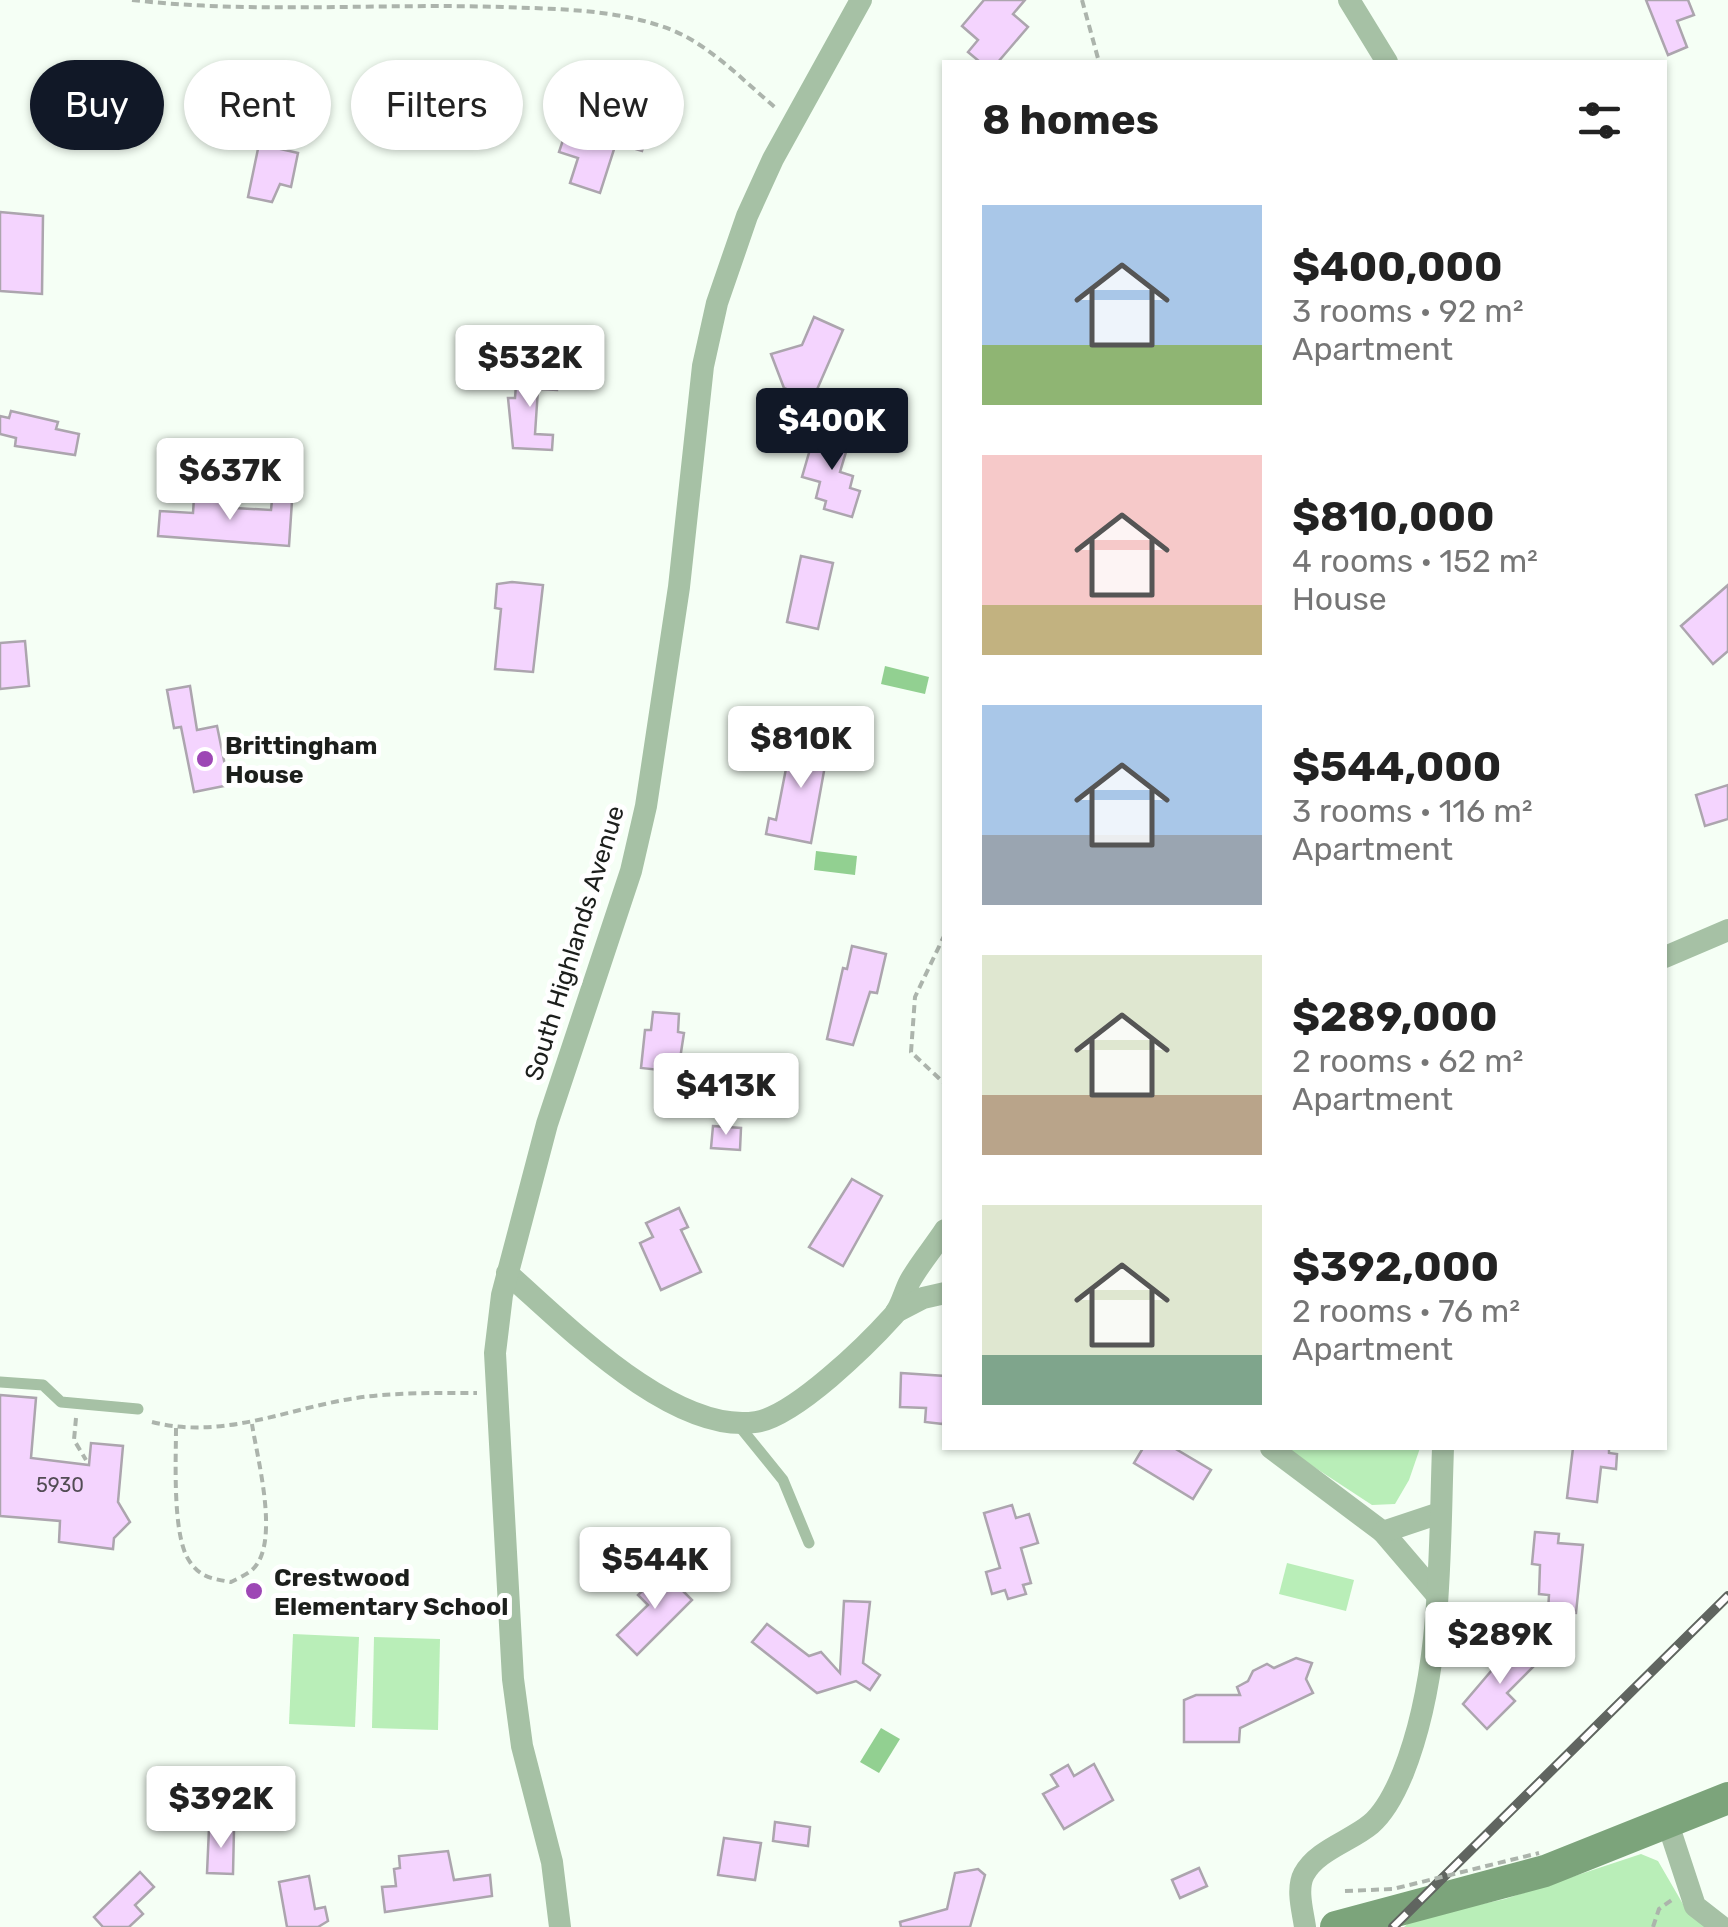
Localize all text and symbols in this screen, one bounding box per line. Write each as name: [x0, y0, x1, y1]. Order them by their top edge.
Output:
chip: Buy: [30, 60, 164, 150]
chip: Rent: [184, 60, 331, 150]
chip: Filters: [351, 60, 523, 150]
chip: New: [543, 60, 684, 150]
icon: filters: [1572, 93, 1627, 148]
text: 8 homes: [982, 95, 1159, 145]
text: $400,000: [1292, 242, 1503, 292]
icon: home: [1062, 245, 1182, 365]
text: 3 rooms · 92 m²: [1292, 292, 1524, 330]
pin: $532K: [460, 325, 600, 410]
text: Apartment: [1292, 330, 1453, 368]
text: $532K: [477, 338, 583, 376]
pin: $400K: [762, 388, 902, 473]
text: $400K: [778, 401, 886, 439]
pin: $637K: [160, 438, 300, 523]
text: $637K: [179, 451, 281, 489]
text: $810,000: [1292, 492, 1495, 542]
icon: home: [1062, 495, 1182, 615]
text: 4 rooms · 152 m²: [1292, 542, 1538, 580]
text: House: [1292, 580, 1387, 618]
pin: $810K: [731, 706, 871, 791]
text: $810K: [750, 719, 852, 757]
place label: Brittingham House: [225, 731, 377, 789]
text: $544,000: [1292, 742, 1501, 792]
icon: home: [1062, 745, 1182, 865]
marker: Brittingham House: [194, 748, 216, 770]
text: 3 rooms · 116 m²: [1292, 792, 1533, 830]
street label: South Highlands Avenue: [519, 802, 630, 1084]
text: Apartment: [1292, 830, 1453, 868]
text: $289,000: [1292, 992, 1498, 1042]
icon: home: [1062, 995, 1182, 1115]
text: 2 rooms · 62 m²: [1292, 1042, 1524, 1080]
pin: $413K: [656, 1053, 796, 1138]
text: $413K: [676, 1066, 776, 1104]
text: Apartment: [1292, 1080, 1453, 1118]
text: $392,000: [1292, 1242, 1499, 1292]
icon: home: [1062, 1245, 1182, 1365]
text: 2 rooms · 76 m²: [1292, 1292, 1520, 1330]
text: Apartment: [1292, 1330, 1453, 1368]
house number: 5930: [36, 1473, 84, 1497]
pin: $544K: [585, 1527, 725, 1612]
text: $544K: [602, 1540, 708, 1578]
place label: Crestwood Elementary School: [274, 1563, 508, 1621]
marker: Crestwood Elementary School: [243, 1580, 265, 1602]
pin: $289K: [1430, 1602, 1570, 1687]
text: $289K: [1447, 1615, 1553, 1653]
pin: $392K: [151, 1766, 291, 1851]
text: $392K: [169, 1779, 274, 1817]

